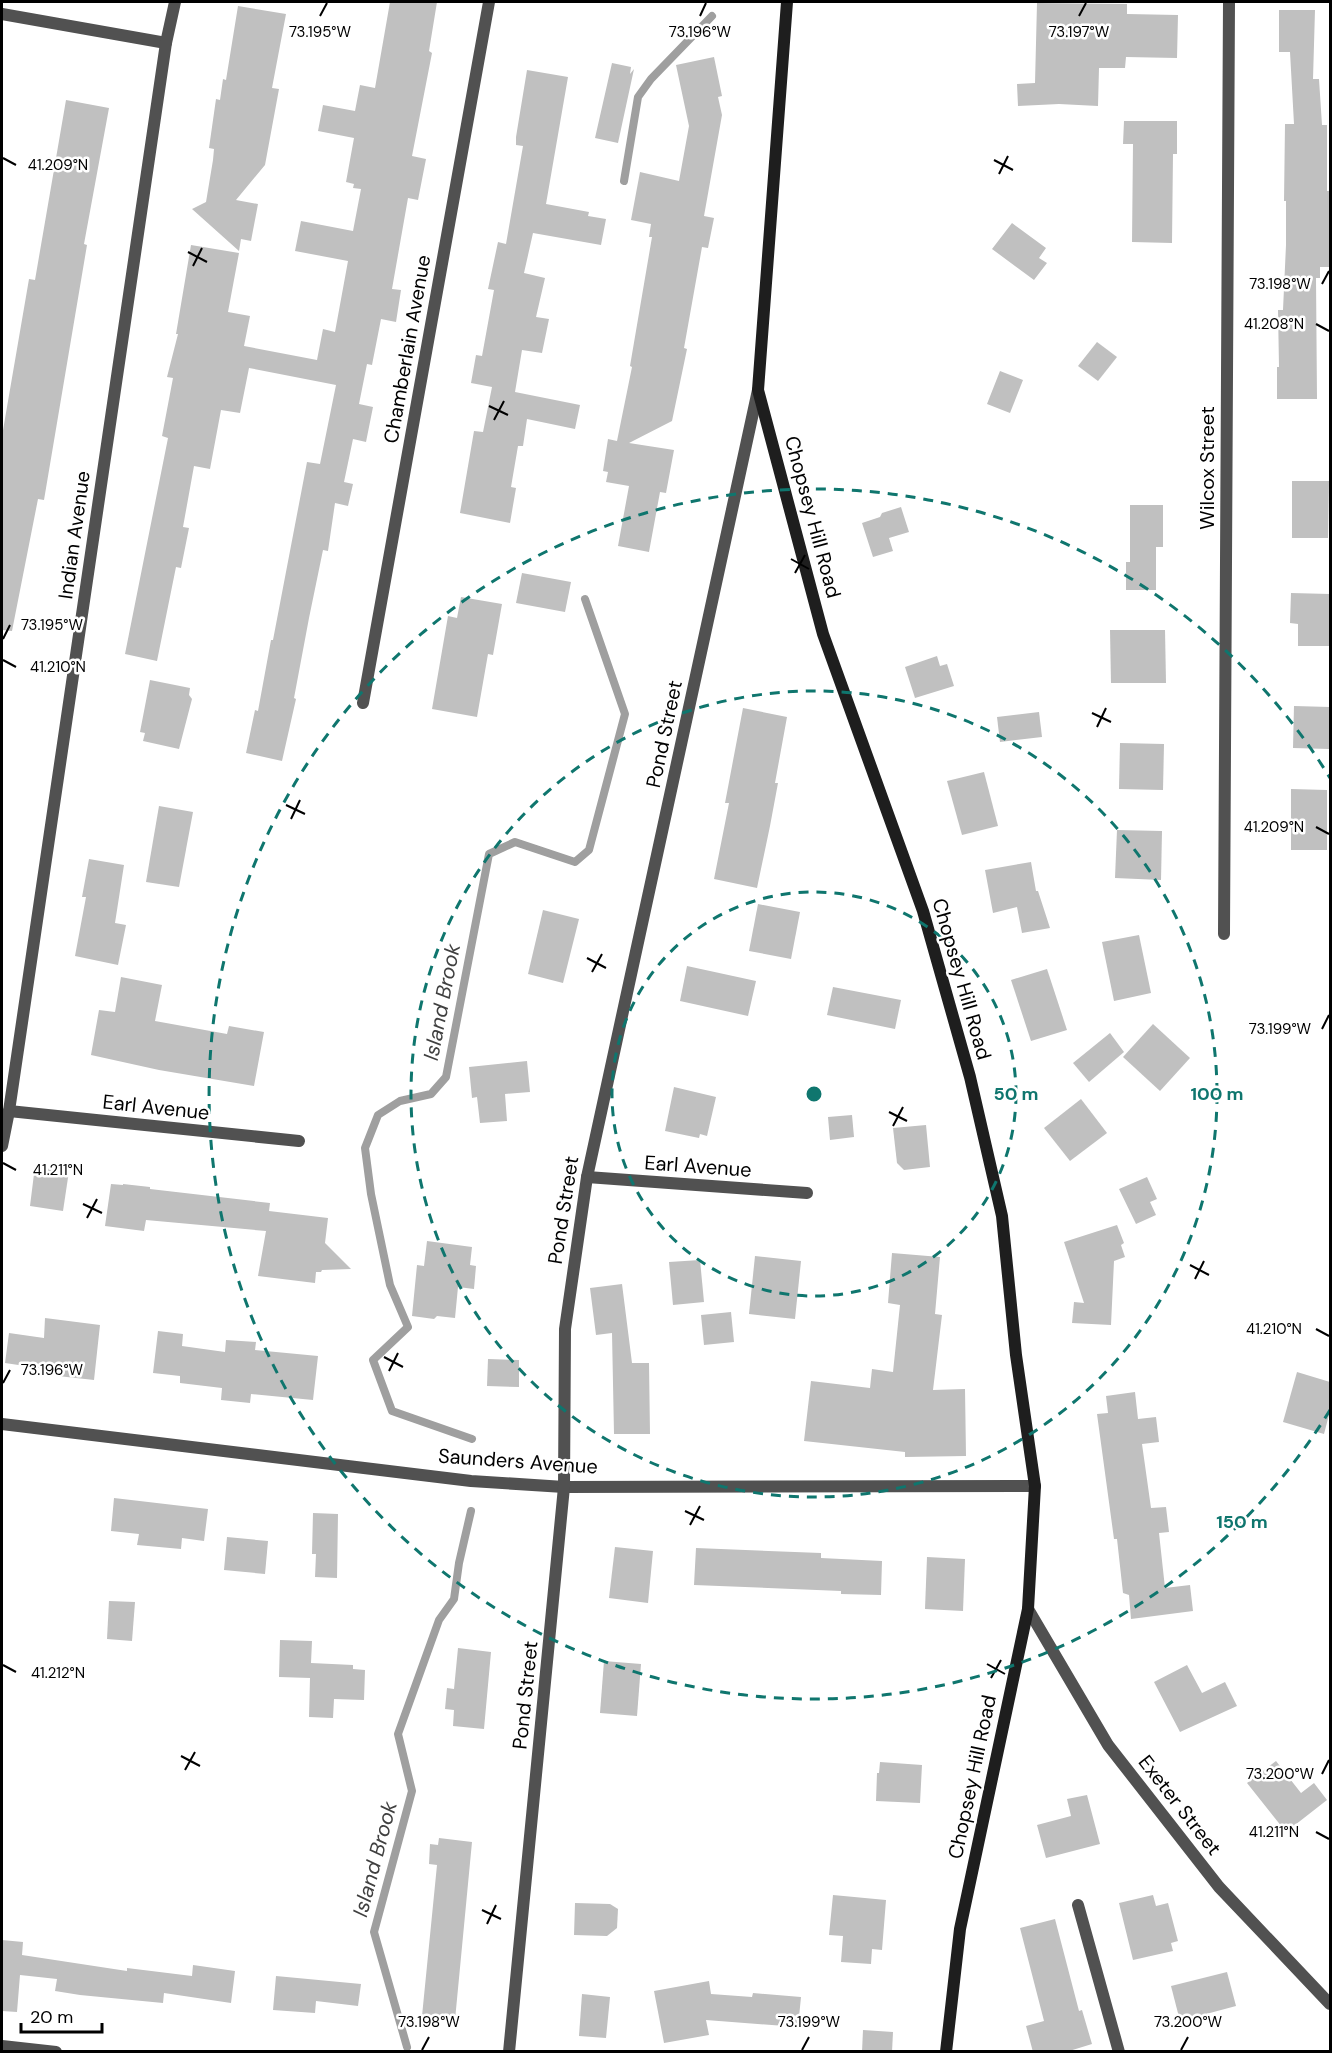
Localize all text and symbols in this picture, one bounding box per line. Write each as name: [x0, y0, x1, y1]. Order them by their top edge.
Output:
text: 73.195°W: [289, 22, 351, 42]
text: 73.196°W: [669, 22, 732, 42]
text: 73.197°W: [1049, 22, 1110, 42]
text: 41.209°N: [28, 155, 88, 175]
street label: Chamberlain Avenue: [378, 253, 436, 445]
text: 73.198°W: [1249, 274, 1311, 294]
text: 41.208°N: [1244, 314, 1304, 334]
street label: Wilcox Street: [1194, 406, 1220, 530]
street label: Chopsey Hill Road: [779, 433, 847, 601]
street label: Indian Avenue: [52, 469, 96, 601]
text: 73.195°W: [21, 615, 83, 635]
text: 41.210°N: [30, 657, 86, 677]
street label: Pond Street: [640, 678, 688, 790]
text: 41.209°N: [1244, 817, 1304, 837]
street label: Chopsey Hill Road: [927, 895, 997, 1063]
water label: Island Brook: [417, 941, 467, 1063]
text: 73.199°W: [1249, 1019, 1312, 1039]
text: 50 m: [993, 1082, 1039, 1106]
text: 100 m: [1190, 1082, 1244, 1106]
centre of rings: [804, 1084, 824, 1104]
street label: Earl Avenue: [101, 1088, 211, 1126]
street label: Earl Avenue: [644, 1149, 752, 1183]
street label: Pond Street: [542, 1154, 584, 1266]
text: 41.211°N: [33, 1160, 83, 1180]
text: 41.210°N: [1246, 1319, 1302, 1339]
text: 73.196°W: [21, 1360, 84, 1380]
street label: Saunders Avenue: [437, 1442, 599, 1480]
text: 150 m: [1216, 1510, 1268, 1534]
street label: Pond Street: [506, 1639, 544, 1751]
text: 41.212°N: [31, 1663, 85, 1683]
street label: Chopsey Hill Road: [942, 1693, 1002, 1861]
street label: Exeter Street: [1133, 1750, 1227, 1860]
text: 73.200°W: [1246, 1764, 1315, 1784]
water label: Island Brook: [346, 1798, 404, 1920]
text: 41.211°N: [1249, 1822, 1299, 1842]
scale bar: [21, 1996, 102, 2034]
text: 20 m: [30, 2005, 73, 2029]
text: 73.198°W: [398, 2012, 460, 2032]
text: 73.199°W: [778, 2012, 841, 2032]
text: 73.200°W: [1154, 2012, 1223, 2032]

